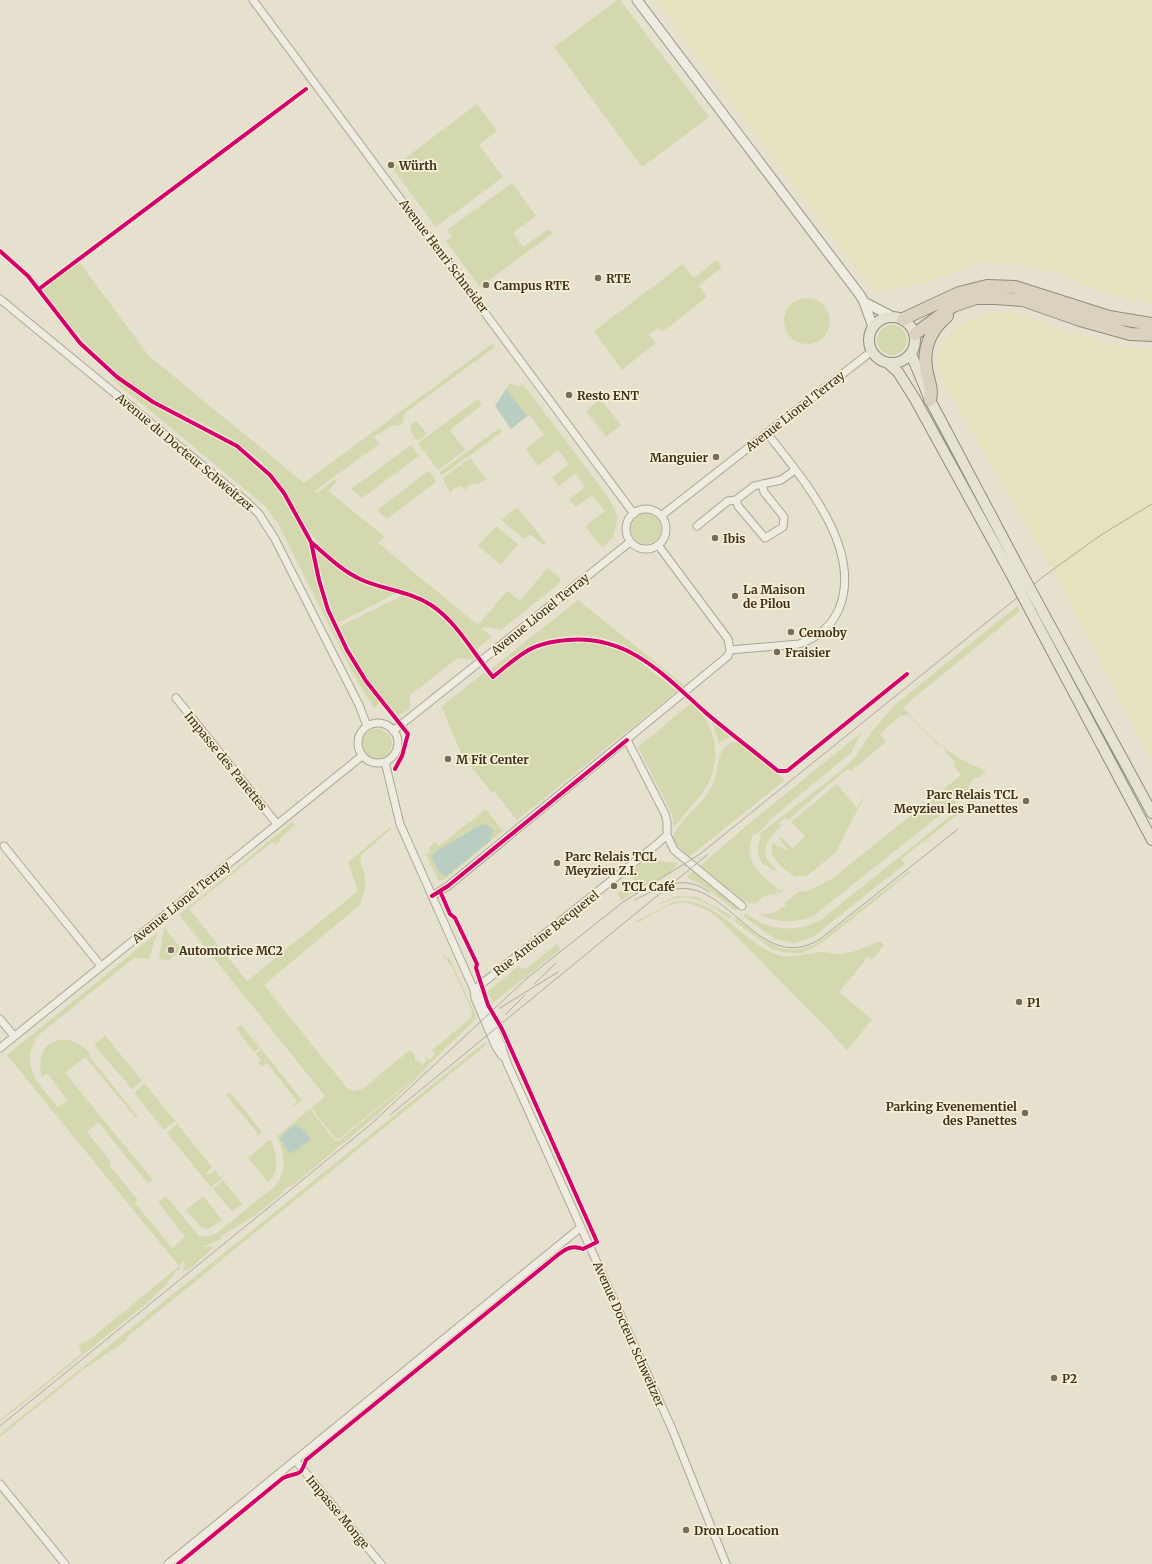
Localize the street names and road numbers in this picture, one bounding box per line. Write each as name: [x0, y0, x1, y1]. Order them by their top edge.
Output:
street label: Avenue Henri Schneider: [396, 195, 492, 316]
street label: Avenue Lionel Terray: [742, 368, 848, 455]
street label: Avenue du Docteur Schweitzer: [112, 389, 257, 515]
street label: Avenue Lionel Terray: [487, 570, 592, 659]
street label: Impasse des Panettes: [181, 709, 271, 814]
street label: Avenue Lionel Terray: [128, 858, 233, 947]
street label: Rue Antoine Becquerel: [490, 887, 602, 979]
street label: Avenue Docteur Schweitzer: [590, 1258, 668, 1410]
street label: Impasse Monge: [303, 1472, 373, 1552]

